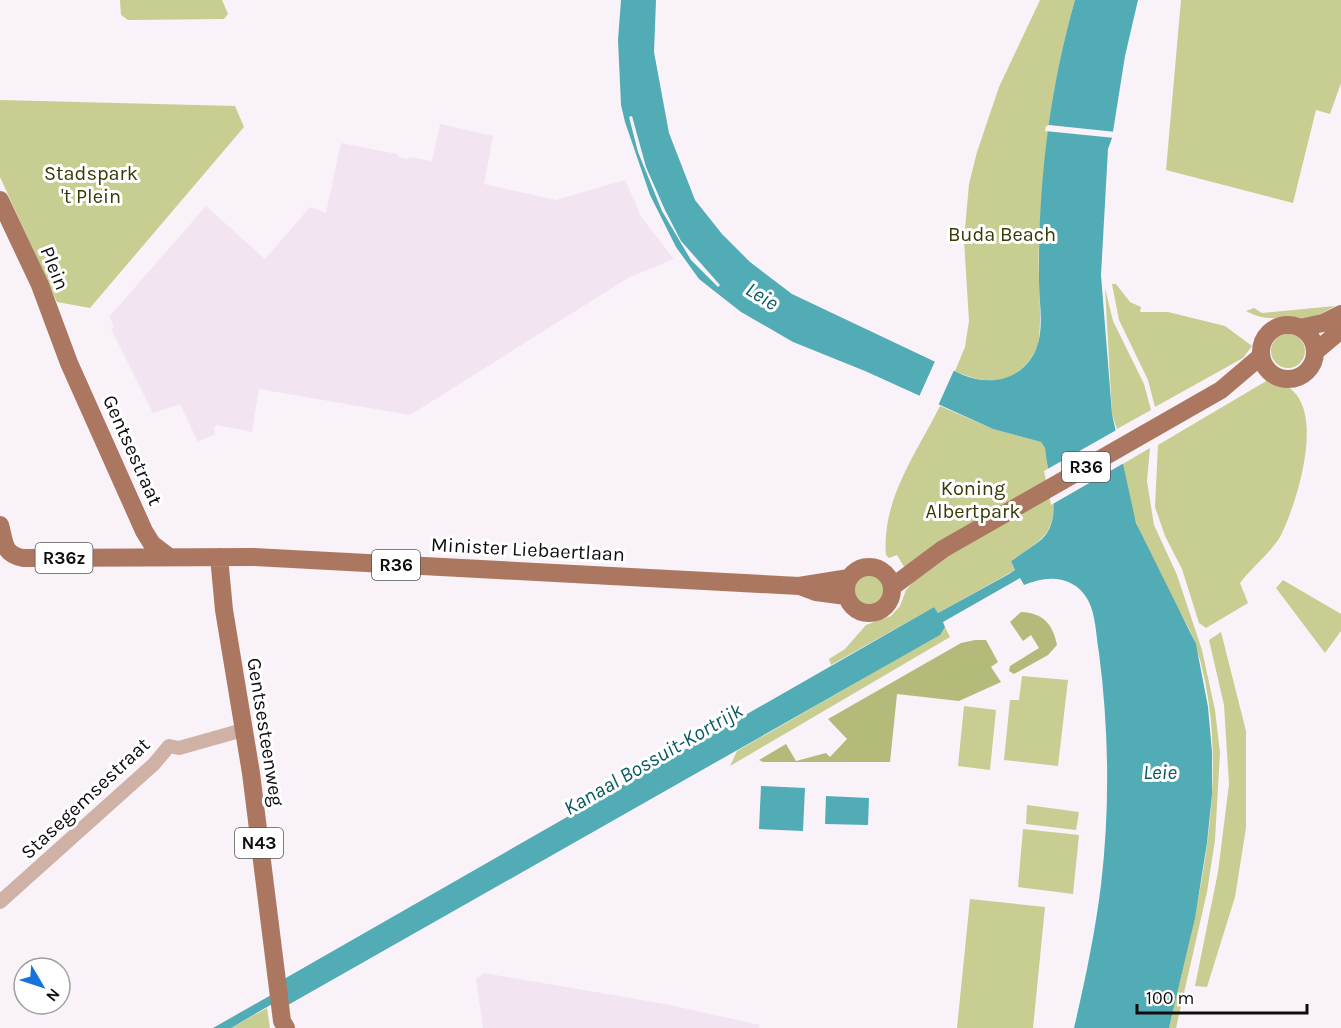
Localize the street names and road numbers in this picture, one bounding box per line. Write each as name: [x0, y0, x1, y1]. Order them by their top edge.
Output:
street label: Plein: [35, 243, 74, 293]
street label: Gentsestraat: [98, 391, 167, 509]
road number: R36: [1062, 452, 1110, 482]
street label: Minister Liebaertlaan: [430, 533, 626, 566]
road number: R36z: [36, 543, 92, 573]
road number: R36: [372, 550, 420, 580]
street label: Gentsesteenweg: [242, 656, 289, 808]
street label: Stasegemsestraat: [16, 733, 155, 864]
road number: N43: [235, 828, 283, 858]

